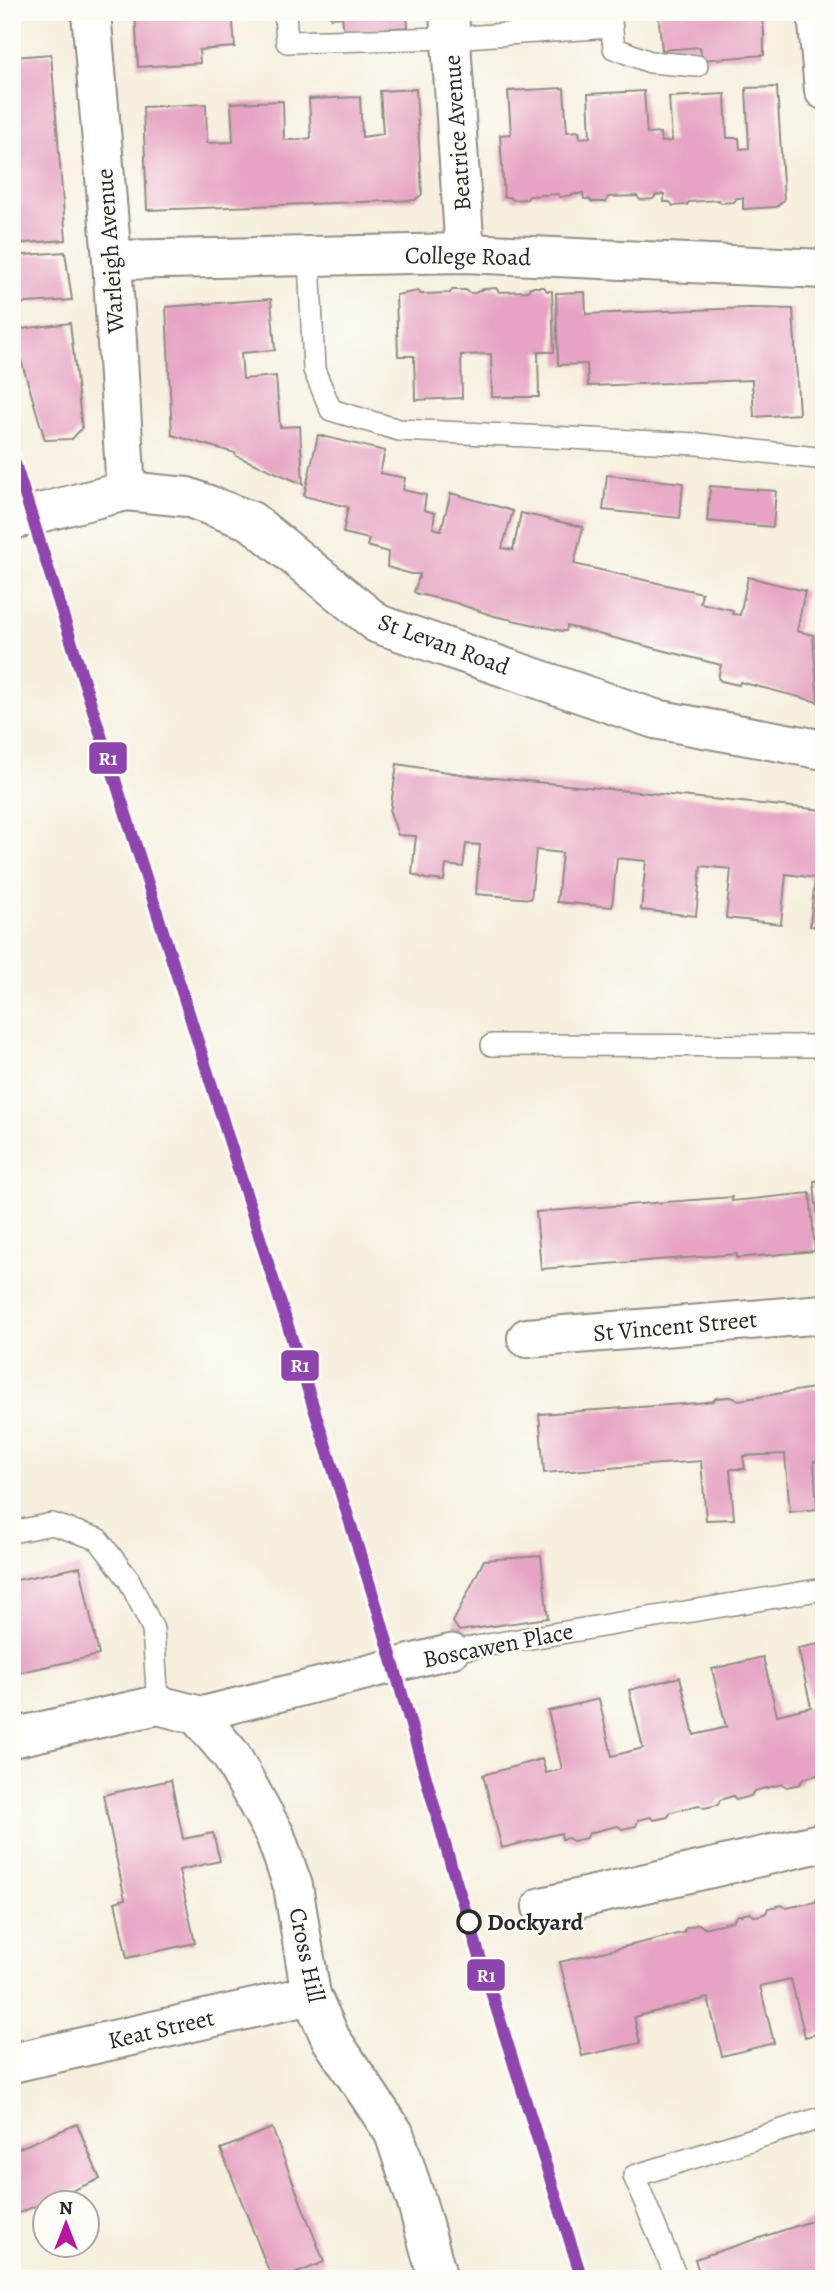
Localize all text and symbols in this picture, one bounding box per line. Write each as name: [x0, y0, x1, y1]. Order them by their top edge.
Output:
street label: Beatrice Avenue: [436, 54, 478, 212]
street label: Warleigh Avenue: [88, 167, 132, 336]
street label: College Road: [405, 239, 531, 273]
street label: St Levan Road: [374, 605, 514, 683]
line badge: R1: [88, 741, 128, 775]
text: R1: [99, 746, 118, 772]
street label: St Vincent Street: [592, 1303, 758, 1349]
line badge: R1: [280, 1349, 320, 1382]
text: R1: [291, 1353, 310, 1379]
street label: Boscawen Place: [420, 1615, 576, 1675]
street label: Cross Hill: [281, 1905, 333, 2005]
place label: Dockyard: [487, 1906, 584, 1938]
marker: Dockyard: [457, 1910, 481, 1934]
line badge: R1: [466, 1958, 506, 1992]
text: R1: [477, 1963, 496, 1989]
street label: Keat Street: [105, 2001, 217, 2057]
north arrow: [32, 2190, 102, 2260]
text: N: [59, 2195, 73, 2221]

